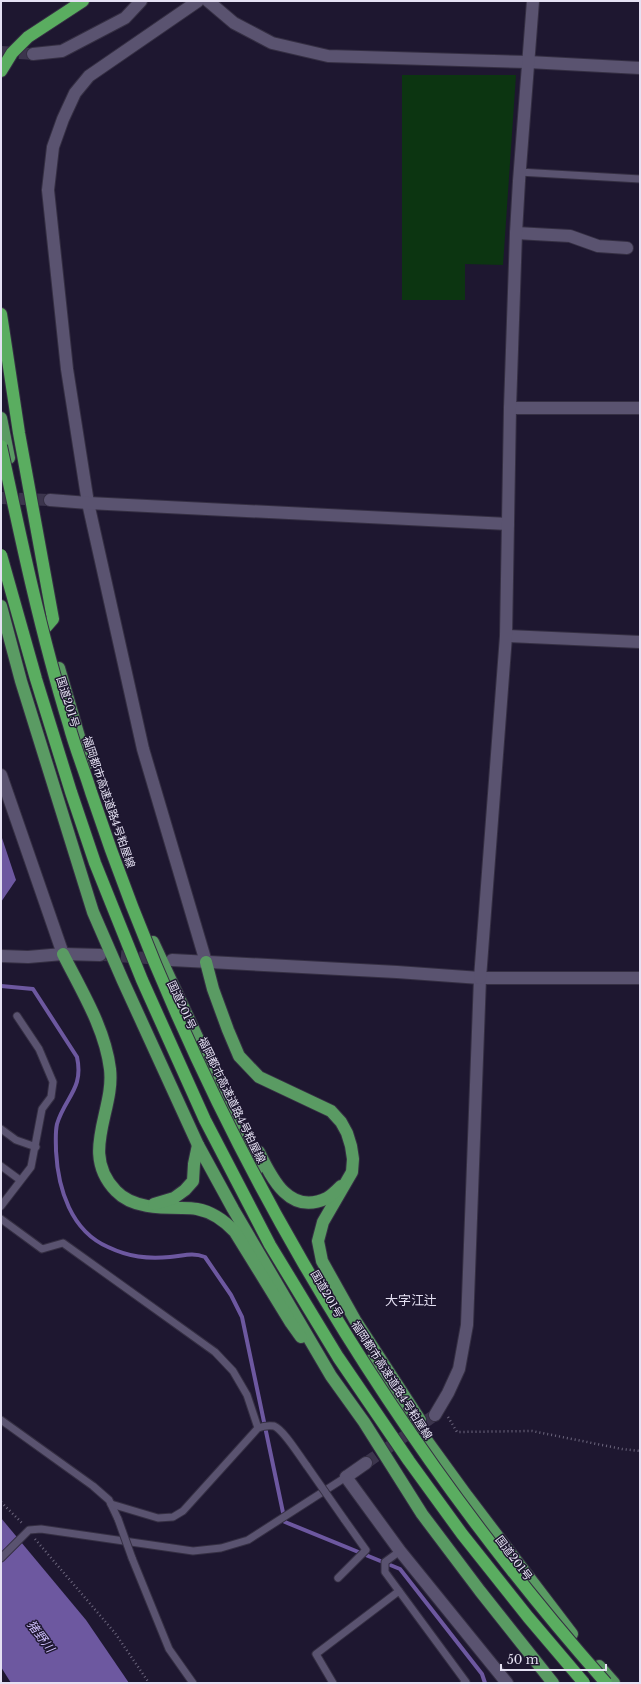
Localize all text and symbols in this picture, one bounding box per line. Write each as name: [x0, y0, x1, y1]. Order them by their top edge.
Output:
street label: 国道201号: [54, 675, 82, 729]
street label: 福岡都市高速道路4号粕屋線: [80, 734, 138, 870]
street label: 国道201号: [165, 978, 199, 1032]
street label: 福岡都市高速道路4号粕屋線: [195, 1035, 269, 1165]
street label: 国道201号: [308, 1268, 346, 1320]
district label: 大字江辻: [385, 1292, 437, 1309]
street label: 福岡都市高速道路4号粕屋線: [348, 1318, 436, 1442]
street label: 国道201号: [493, 1533, 535, 1583]
water label: 猪野川: [24, 1617, 59, 1656]
scale bar: [501, 1646, 606, 1672]
text: 50 m: [507, 1652, 539, 1667]

